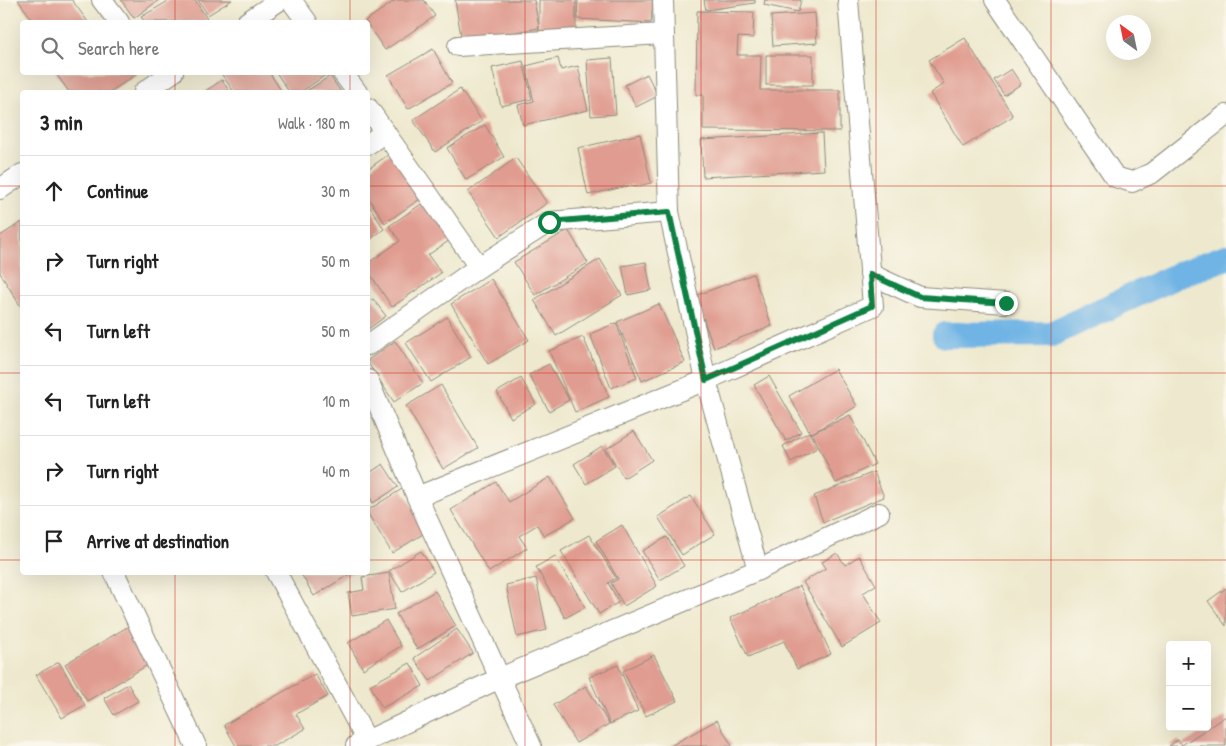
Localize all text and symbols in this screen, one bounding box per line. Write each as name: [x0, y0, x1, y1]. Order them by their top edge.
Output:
north arrow: [1106, 15, 1151, 60]
search box: [20, 20, 370, 75]
icon: search: [38, 34, 66, 62]
text: Search here: [78, 35, 159, 61]
text: 3 min: [40, 108, 83, 137]
text: Walk · 180 m: [278, 112, 350, 134]
icon: ahead: [40, 177, 68, 205]
text: Continue: [87, 178, 148, 204]
text: 30 m: [321, 180, 350, 202]
route start: [538, 211, 561, 234]
icon: right: [40, 247, 68, 275]
text: Turn right: [87, 248, 158, 274]
text: 50 m: [322, 250, 350, 272]
route end: [995, 292, 1018, 315]
icon: left: [40, 317, 68, 345]
text: Turn left: [87, 318, 150, 344]
text: 50 m: [322, 320, 350, 342]
icon: left: [40, 387, 68, 415]
text: Turn left: [87, 388, 150, 414]
text: 10 m: [322, 390, 350, 412]
icon: right: [40, 457, 68, 485]
text: Turn right: [87, 458, 158, 484]
text: 40 m: [322, 460, 350, 482]
icon: arrive: [40, 527, 68, 555]
text: Arrive at destination: [87, 528, 229, 554]
map controls: [1166, 641, 1211, 731]
button: +: [1166, 641, 1211, 686]
button: −: [1166, 686, 1211, 731]

